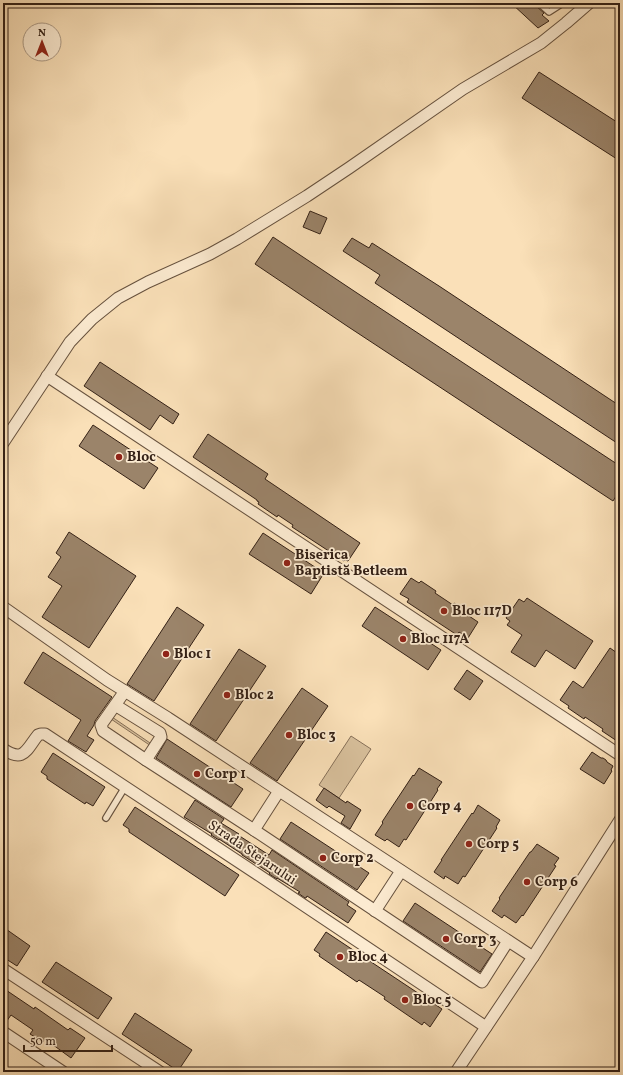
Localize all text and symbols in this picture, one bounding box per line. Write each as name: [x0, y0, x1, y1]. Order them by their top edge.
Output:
north arrow: [22, 22, 62, 62]
text: N: [38, 26, 46, 41]
place label: Bloc: [127, 448, 156, 467]
marker: Bloc: [114, 452, 124, 462]
place label: Biserica Baptistă Betleem: [295, 546, 408, 581]
marker: Biserica Baptistă Betleem: [282, 558, 292, 568]
place label: Bloc 117D: [452, 602, 512, 621]
marker: Bloc 117D: [439, 606, 449, 616]
place label: Bloc 117A: [411, 630, 469, 649]
marker: Bloc 117A: [398, 634, 408, 644]
place label: Bloc 1: [174, 645, 211, 664]
marker: Bloc 1: [161, 649, 171, 659]
place label: Bloc 2: [235, 686, 274, 705]
marker: Bloc 2: [222, 690, 232, 700]
place label: Bloc 3: [297, 726, 336, 745]
marker: Bloc 3: [284, 730, 294, 740]
place label: Corp 1: [205, 765, 246, 784]
marker: Corp 1: [192, 769, 202, 779]
place label: Corp 4: [418, 797, 462, 816]
marker: Corp 4: [405, 801, 415, 811]
street label: Strada Stejarului: [204, 816, 300, 890]
place label: Corp 5: [477, 835, 519, 854]
marker: Corp 5: [464, 839, 474, 849]
place label: Corp 2: [331, 849, 374, 868]
marker: Corp 2: [318, 853, 328, 863]
place label: Corp 6: [535, 873, 578, 892]
marker: Corp 6: [522, 877, 532, 887]
place label: Corp 3: [454, 930, 496, 949]
marker: Corp 3: [441, 934, 451, 944]
place label: Bloc 4: [348, 948, 388, 967]
marker: Bloc 4: [335, 952, 345, 962]
place label: Bloc 5: [413, 991, 451, 1010]
marker: Bloc 5: [400, 995, 410, 1005]
scale bar: [24, 1027, 112, 1053]
text: 50 m: [30, 1034, 56, 1050]

